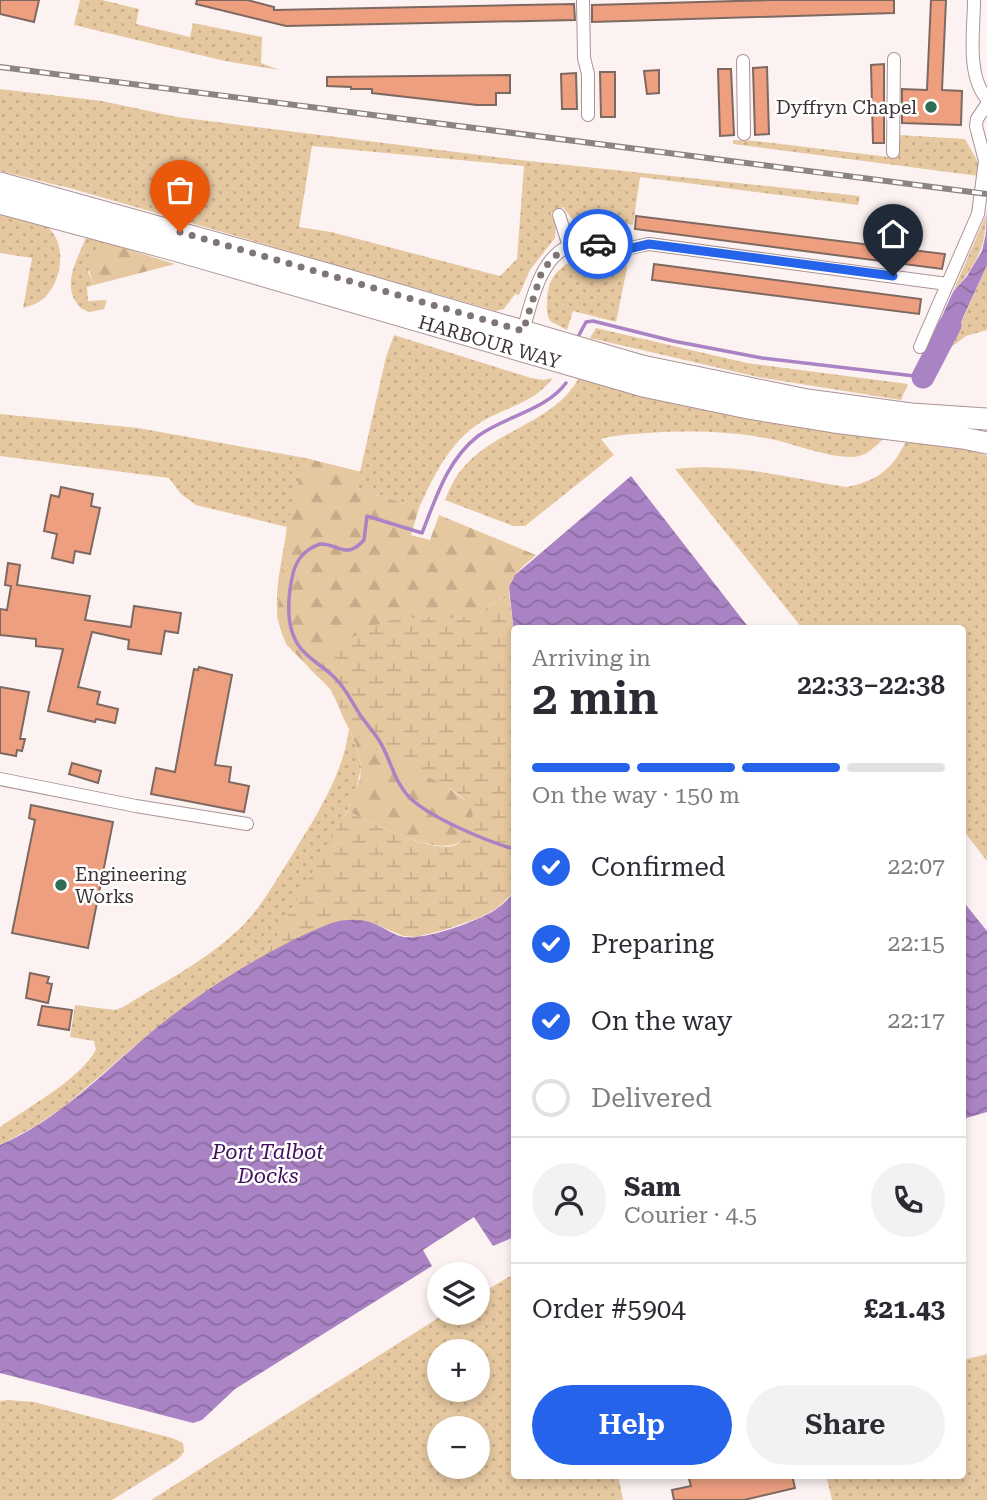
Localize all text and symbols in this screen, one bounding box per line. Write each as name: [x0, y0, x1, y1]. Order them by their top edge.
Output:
place label: Dyffryn Chapel: [776, 96, 917, 119]
marker: Dyffryn Chapel: [923, 99, 939, 115]
pin: [150, 160, 210, 232]
icon: bag: [161, 171, 199, 209]
pin: [863, 204, 923, 276]
courier: [563, 209, 633, 279]
icon: home: [874, 215, 912, 253]
icon: car: [579, 225, 617, 263]
street label: HARBOUR WAY: [416, 310, 564, 374]
text: Arriving in: [532, 645, 651, 672]
text: 22:33–22:38: [797, 670, 945, 700]
text: 2 min: [532, 671, 659, 725]
text: On the way · 150 m: [532, 782, 740, 809]
icon: check: [532, 848, 570, 886]
text: Confirmed: [591, 852, 726, 882]
text: 22:07: [888, 853, 945, 880]
place label: Engineering Works: [75, 863, 187, 908]
marker: Engineering Works: [53, 877, 69, 893]
icon: check: [532, 925, 570, 963]
text: Preparing: [591, 929, 714, 959]
text: 22:15: [888, 930, 945, 957]
icon: check: [532, 1002, 570, 1040]
text: On the way: [591, 1006, 732, 1036]
text: 22:17: [888, 1007, 945, 1034]
text: Delivered: [591, 1083, 712, 1113]
water label: Port Talbot Docks: [211, 1140, 324, 1188]
button: person: [532, 1163, 606, 1237]
button: phone: [871, 1163, 945, 1237]
text: Sam: [624, 1172, 681, 1202]
text: Courier · 4.5: [624, 1202, 757, 1229]
map controls: [427, 1262, 490, 1479]
button: layers: [427, 1262, 490, 1325]
text: Order #5904: [532, 1294, 686, 1324]
text: £21.43: [864, 1294, 945, 1324]
button: +: [427, 1339, 490, 1402]
button: Help: [532, 1385, 732, 1465]
button: Share: [746, 1385, 945, 1465]
button: −: [427, 1416, 490, 1479]

